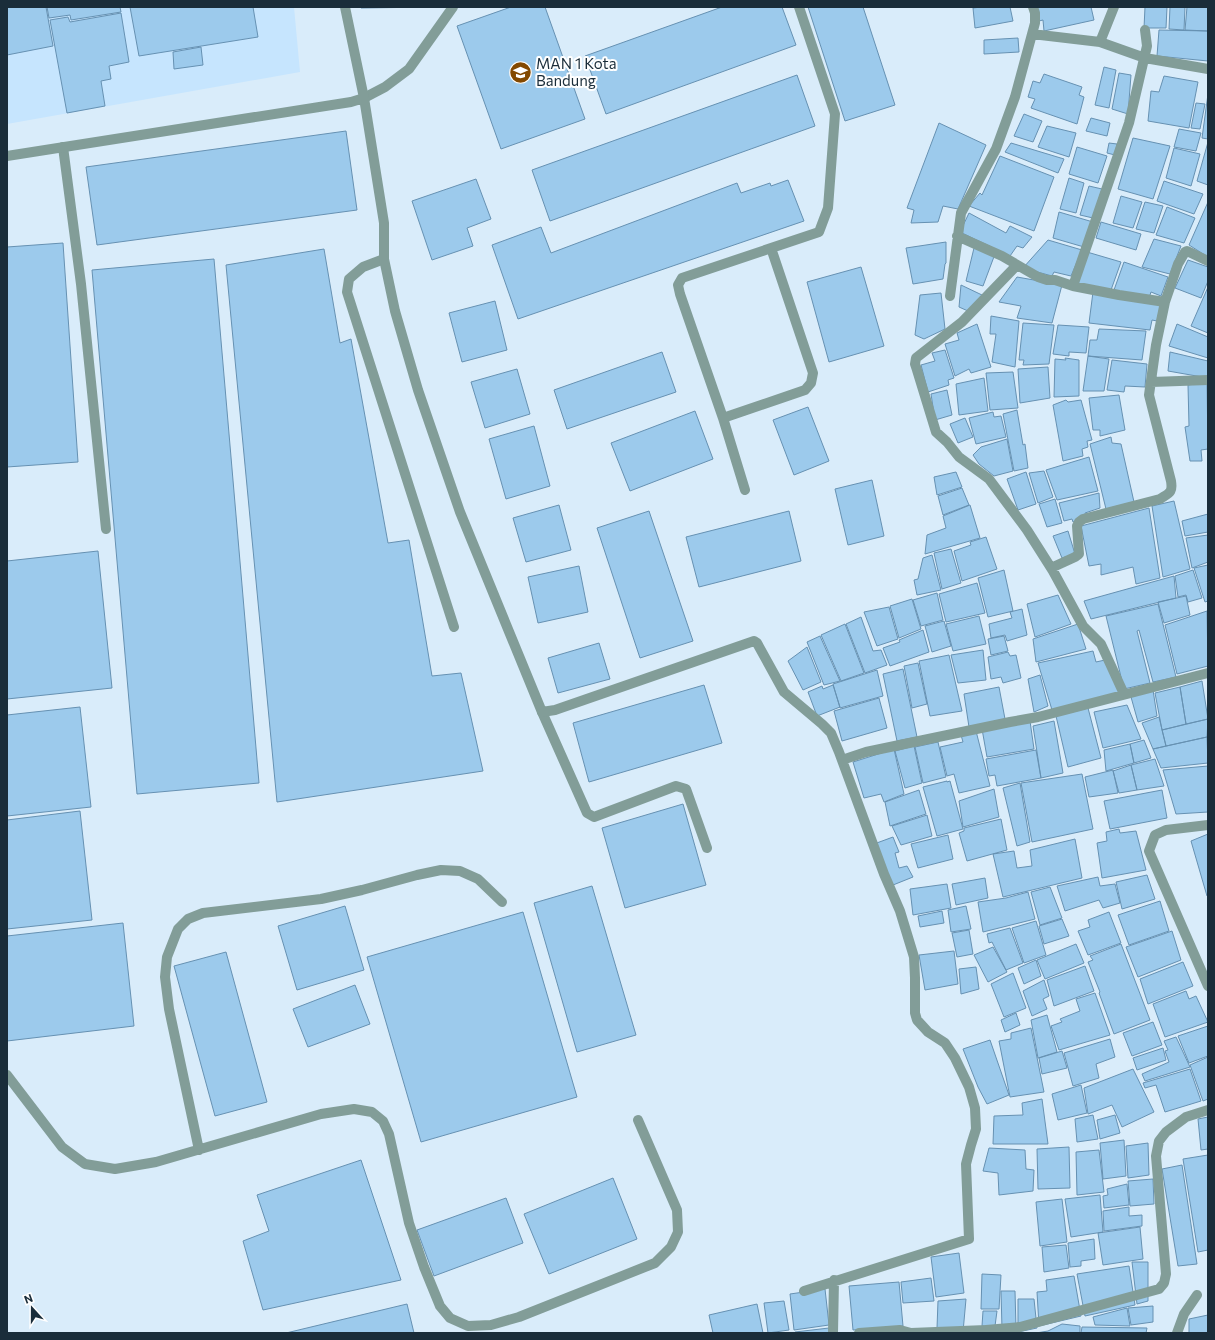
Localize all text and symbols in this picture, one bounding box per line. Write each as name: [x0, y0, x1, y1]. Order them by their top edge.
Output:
place label: MAN 1 Kota Bandung: [536, 54, 617, 89]
school or university icon: MAN 1 Kota Bandung: [508, 60, 534, 86]
north arrow: [12, 1288, 52, 1328]
text: N: [22, 1291, 34, 1306]

